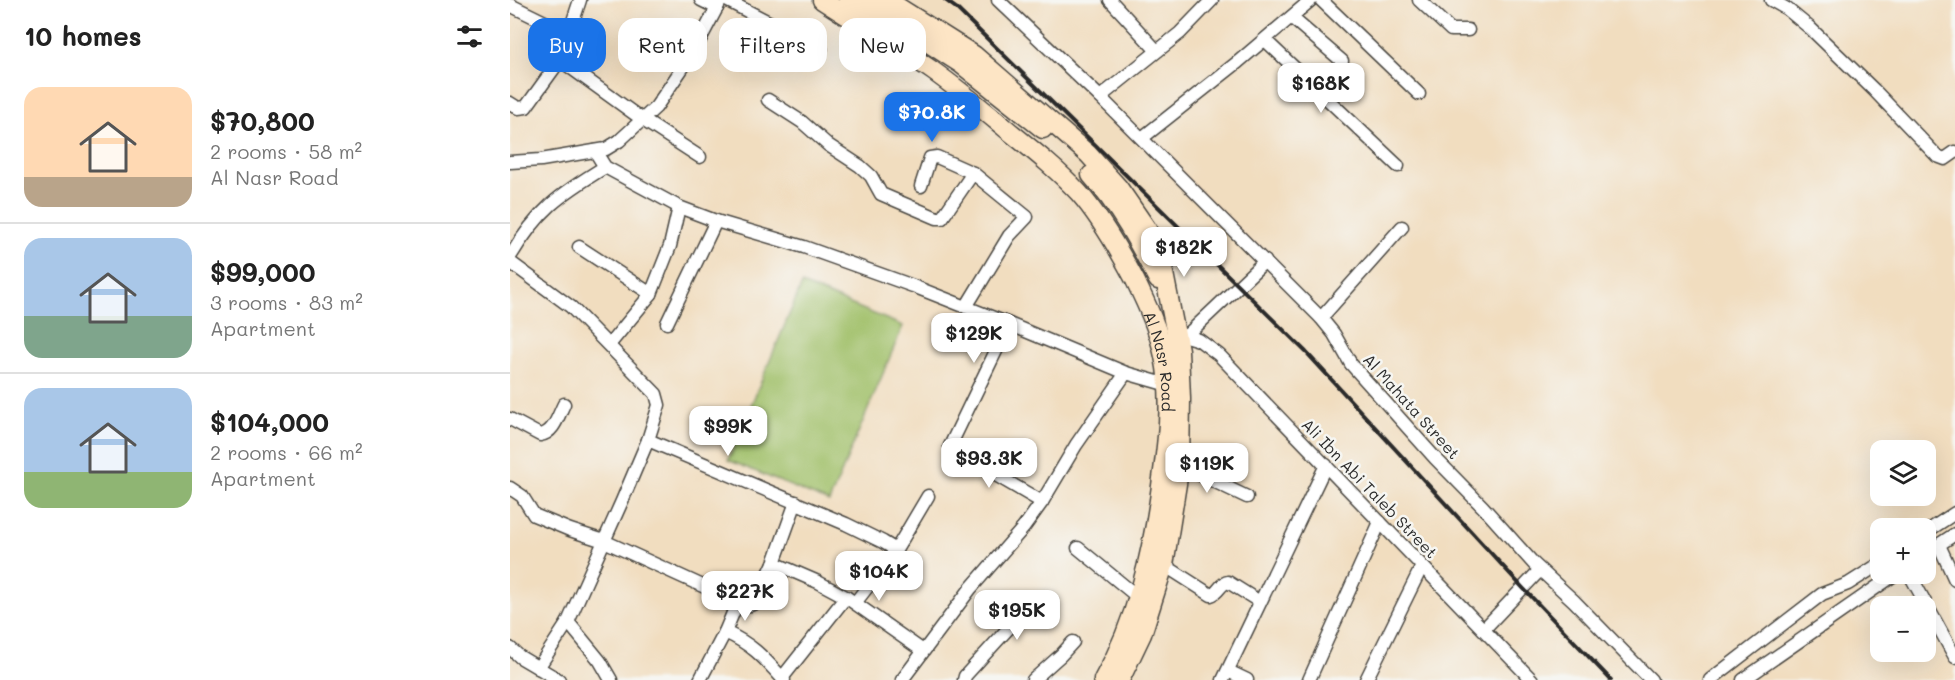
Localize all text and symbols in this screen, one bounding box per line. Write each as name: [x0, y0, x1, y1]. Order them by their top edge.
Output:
chip: Buy: [528, 18, 606, 72]
chip: Rent: [618, 18, 707, 72]
chip: Filters: [719, 18, 827, 72]
chip: New: [839, 18, 926, 72]
text: 10 homes: [24, 19, 142, 53]
icon: filters: [453, 20, 486, 53]
pin: $168K: [1279, 63, 1363, 114]
text: $168K: [1292, 69, 1350, 95]
pin: $70.8K: [883, 92, 981, 143]
text: $70.8K: [898, 98, 966, 124]
text: $70,800: [210, 104, 315, 138]
icon: home: [72, 111, 144, 183]
text: 2 rooms · 58 m²: [210, 138, 362, 164]
text: Al Nasr Road: [210, 164, 338, 190]
pin: $182K: [1142, 227, 1226, 278]
text: $182K: [1155, 233, 1213, 259]
text: $99,000: [210, 255, 315, 289]
icon: home: [72, 262, 144, 334]
text: 3 rooms · 83 m²: [210, 289, 363, 315]
street label: Al Nasr Road: [1140, 308, 1179, 412]
pin: $129K: [932, 313, 1016, 364]
text: Apartment: [210, 315, 316, 341]
text: $129K: [945, 319, 1003, 345]
street label: Al Mahata Street: [1359, 349, 1465, 463]
text: $104,000: [210, 405, 329, 439]
pin: $99K: [692, 406, 764, 457]
icon: home: [72, 412, 144, 484]
text: $99K: [703, 412, 753, 438]
street label: Ali Ibn Abi Taleb Street: [1298, 414, 1442, 562]
pin: $93.3K: [940, 438, 1038, 489]
text: 2 rooms · 66 m²: [210, 439, 363, 465]
map controls: [1870, 440, 1936, 662]
button: layers: [1870, 440, 1936, 506]
pin: $119K: [1165, 443, 1249, 494]
text: $93.3K: [955, 444, 1023, 470]
text: $119K: [1179, 449, 1235, 475]
text: Apartment: [210, 465, 316, 491]
button: +: [1870, 518, 1936, 584]
pin: $104K: [837, 551, 921, 602]
text: $104K: [849, 557, 909, 583]
pin: $227K: [703, 571, 787, 622]
text: $227K: [715, 577, 775, 603]
pin: $195K: [975, 590, 1059, 641]
text: $195K: [988, 596, 1046, 622]
button: −: [1870, 596, 1936, 662]

